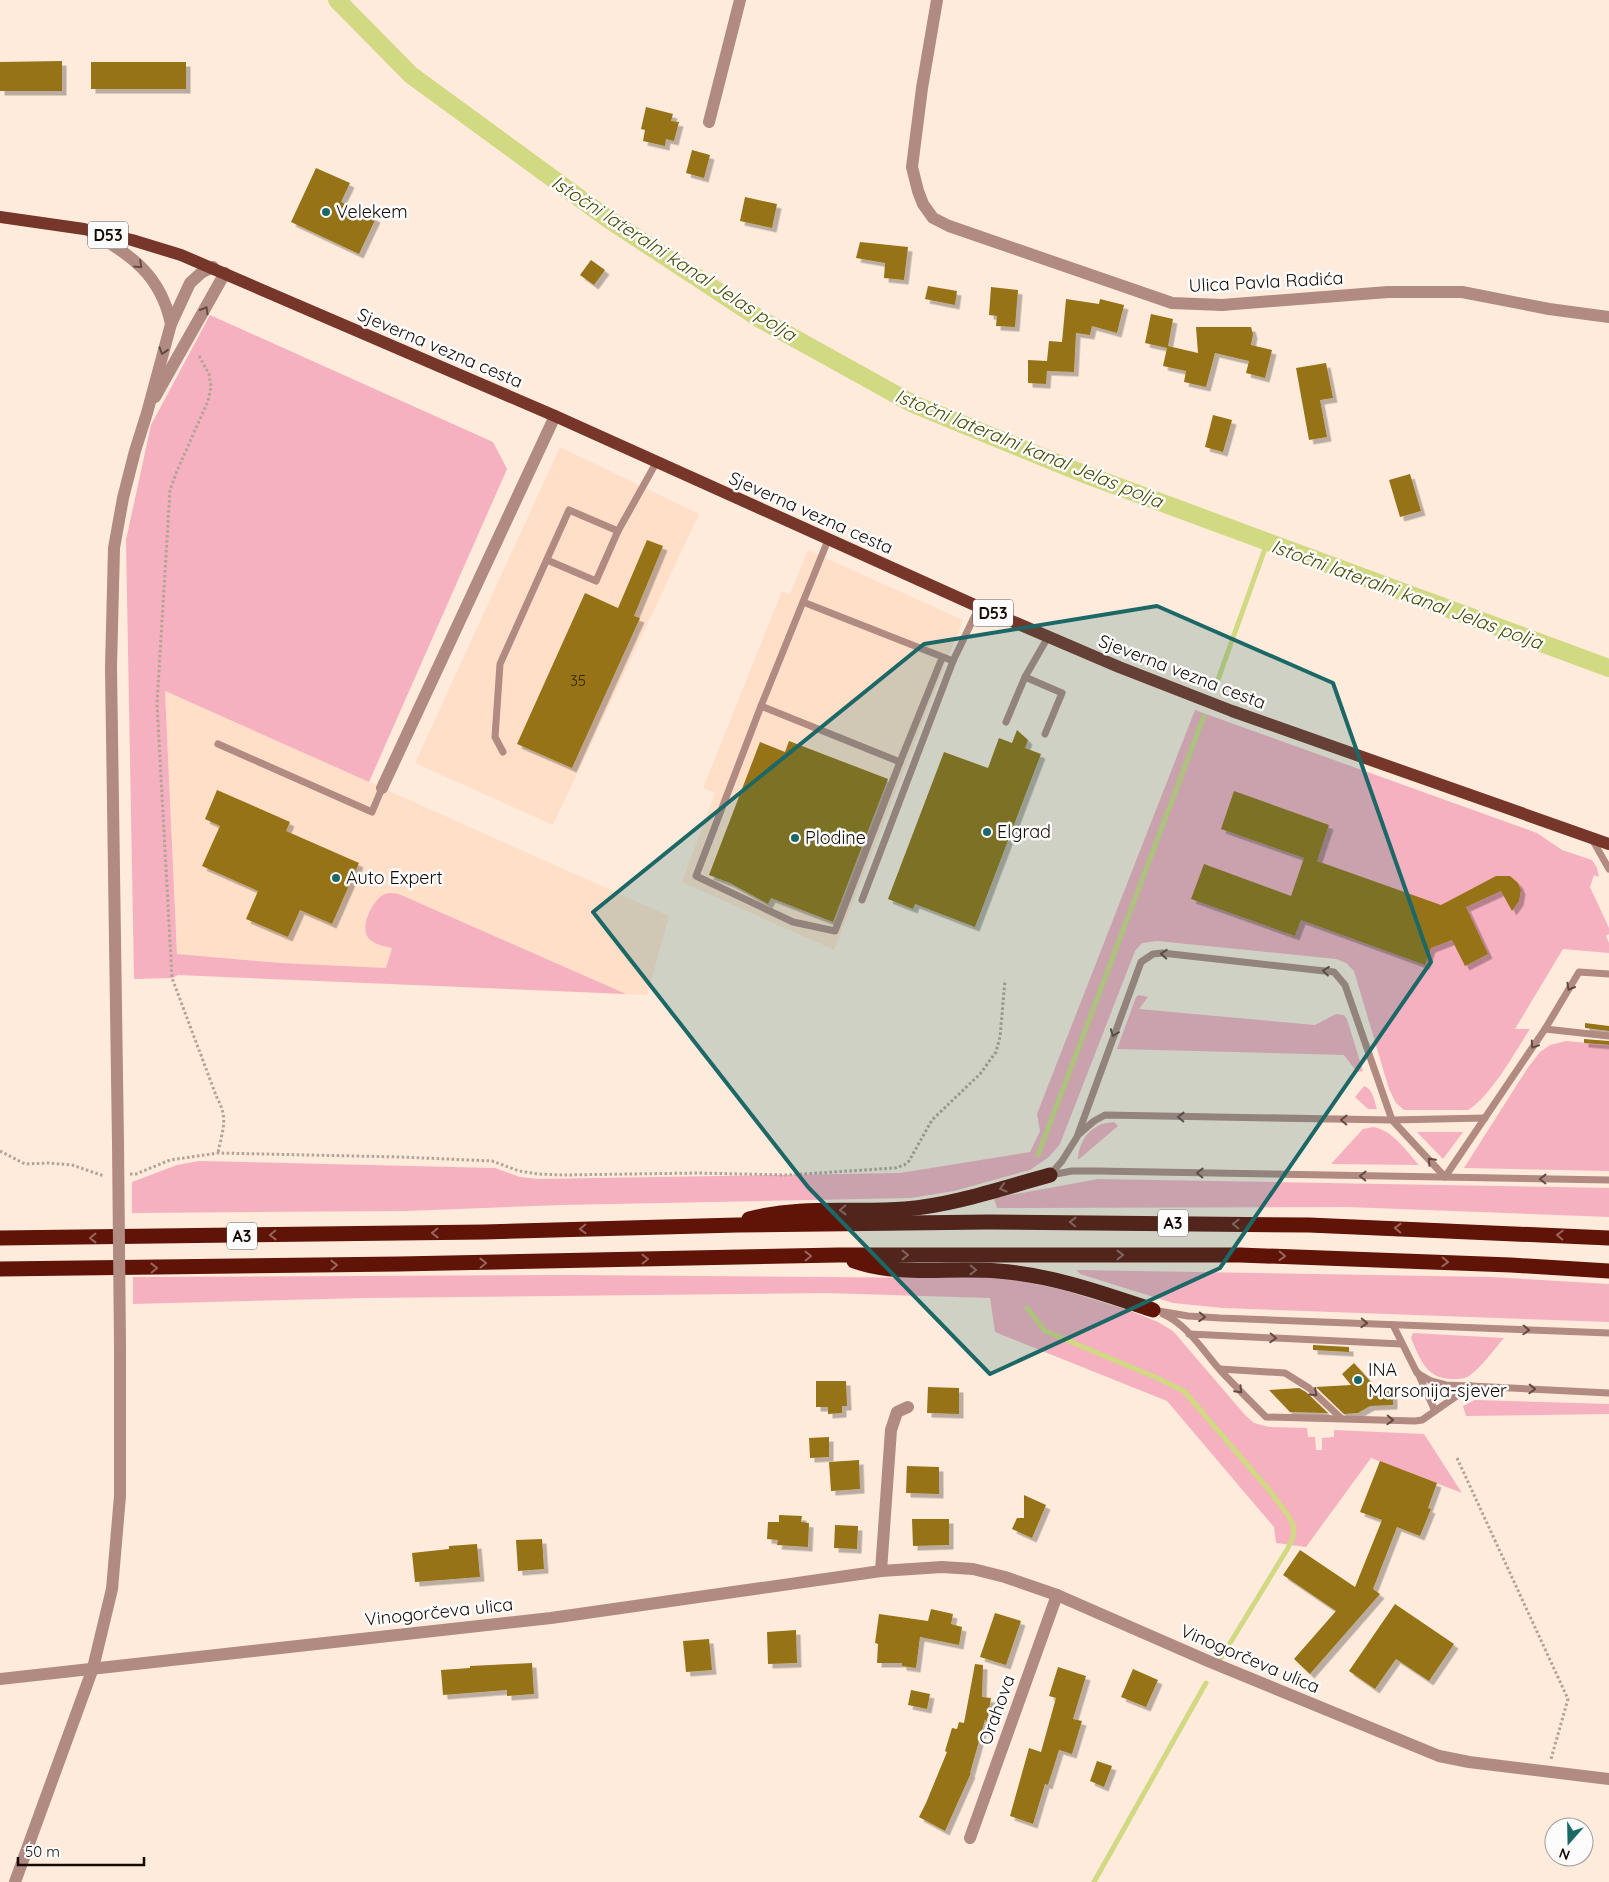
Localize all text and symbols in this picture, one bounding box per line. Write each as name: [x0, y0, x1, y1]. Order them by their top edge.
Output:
water label: Istočni lateralni kanal Jelas polja: [547, 170, 802, 347]
place label: Velekem: [336, 200, 408, 223]
marker: Velekem: [320, 206, 332, 218]
road number: D53: [88, 222, 128, 248]
one-way arrow: [133, 259, 142, 268]
street label: Ulica Pavla Radića: [1188, 266, 1344, 297]
street label: Sjeverna vezna cesta: [354, 302, 526, 393]
one-way arrow: [199, 306, 209, 315]
one-way arrow: [158, 346, 168, 354]
water label: Istočni lateralni kanal Jelas polja: [892, 383, 1168, 513]
street label: Sjeverna vezna cesta: [726, 466, 897, 559]
water label: Istočni lateralni kanal Jelas polja: [1268, 534, 1547, 655]
road number: D53: [973, 600, 1013, 626]
street label: Sjeverna vezna cesta: [1095, 629, 1269, 714]
house number: 35: [570, 671, 586, 690]
place label: Elgrad: [997, 820, 1051, 843]
place label: Plodine: [805, 826, 866, 849]
marker: Elgrad: [981, 826, 993, 838]
marker: Plodine: [789, 832, 801, 844]
place label: Auto Expert: [346, 866, 443, 889]
marker: Auto Expert: [330, 872, 342, 884]
one-way arrow: [1160, 949, 1168, 959]
one-way arrow: [1321, 966, 1329, 977]
one-way arrow: [1566, 982, 1576, 991]
one-way arrow: [1110, 1029, 1120, 1037]
one-way arrow: [1531, 1039, 1540, 1049]
one-way arrow: [1177, 1112, 1184, 1122]
one-way arrow: [1339, 1114, 1347, 1125]
one-way arrow: [1428, 1158, 1437, 1167]
one-way arrow: [1196, 1168, 1204, 1178]
one-way arrow: [1359, 1170, 1367, 1181]
one-way arrow: [1539, 1173, 1547, 1184]
one-way arrow: [999, 1183, 1007, 1193]
one-way arrow: [839, 1205, 846, 1215]
road number: A3: [1158, 1210, 1188, 1236]
one-way arrow: [1069, 1217, 1077, 1228]
one-way arrow: [1231, 1219, 1239, 1229]
road number: A3: [227, 1222, 257, 1250]
one-way arrow: [1394, 1223, 1402, 1234]
one-way arrow: [579, 1224, 587, 1235]
one-way arrow: [431, 1228, 438, 1238]
one-way arrow: [268, 1230, 276, 1241]
one-way arrow: [1556, 1230, 1564, 1241]
one-way arrow: [88, 1232, 96, 1243]
one-way arrow: [901, 1250, 909, 1260]
one-way arrow: [1116, 1250, 1124, 1260]
one-way arrow: [804, 1251, 812, 1261]
one-way arrow: [1278, 1251, 1286, 1262]
one-way arrow: [642, 1254, 650, 1264]
one-way arrow: [479, 1257, 487, 1268]
one-way arrow: [1441, 1257, 1449, 1268]
one-way arrow: [330, 1260, 338, 1270]
one-way arrow: [150, 1263, 158, 1273]
one-way arrow: [969, 1265, 977, 1275]
one-way arrow: [1198, 1311, 1206, 1322]
one-way arrow: [1360, 1318, 1368, 1329]
one-way arrow: [1523, 1324, 1531, 1335]
one-way arrow: [1269, 1332, 1277, 1343]
place label: INA Marsonija-sjever: [1368, 1358, 1507, 1402]
marker: INA Marsonija-sjever: [1352, 1374, 1364, 1386]
one-way arrow: [1528, 1383, 1536, 1394]
one-way arrow: [1233, 1384, 1242, 1393]
one-way arrow: [1309, 1387, 1318, 1396]
one-way arrow: [1386, 1415, 1394, 1426]
street label: Vinogorčeva ulica: [364, 1592, 514, 1631]
street label: Vinogorčeva ulica: [1177, 1619, 1323, 1698]
street label: Orahova: [973, 1672, 1020, 1748]
north arrow: [1544, 1817, 1594, 1867]
scale bar: [18, 1834, 144, 1866]
text: 50 m: [25, 1842, 60, 1861]
text: N: [1557, 1844, 1572, 1864]

